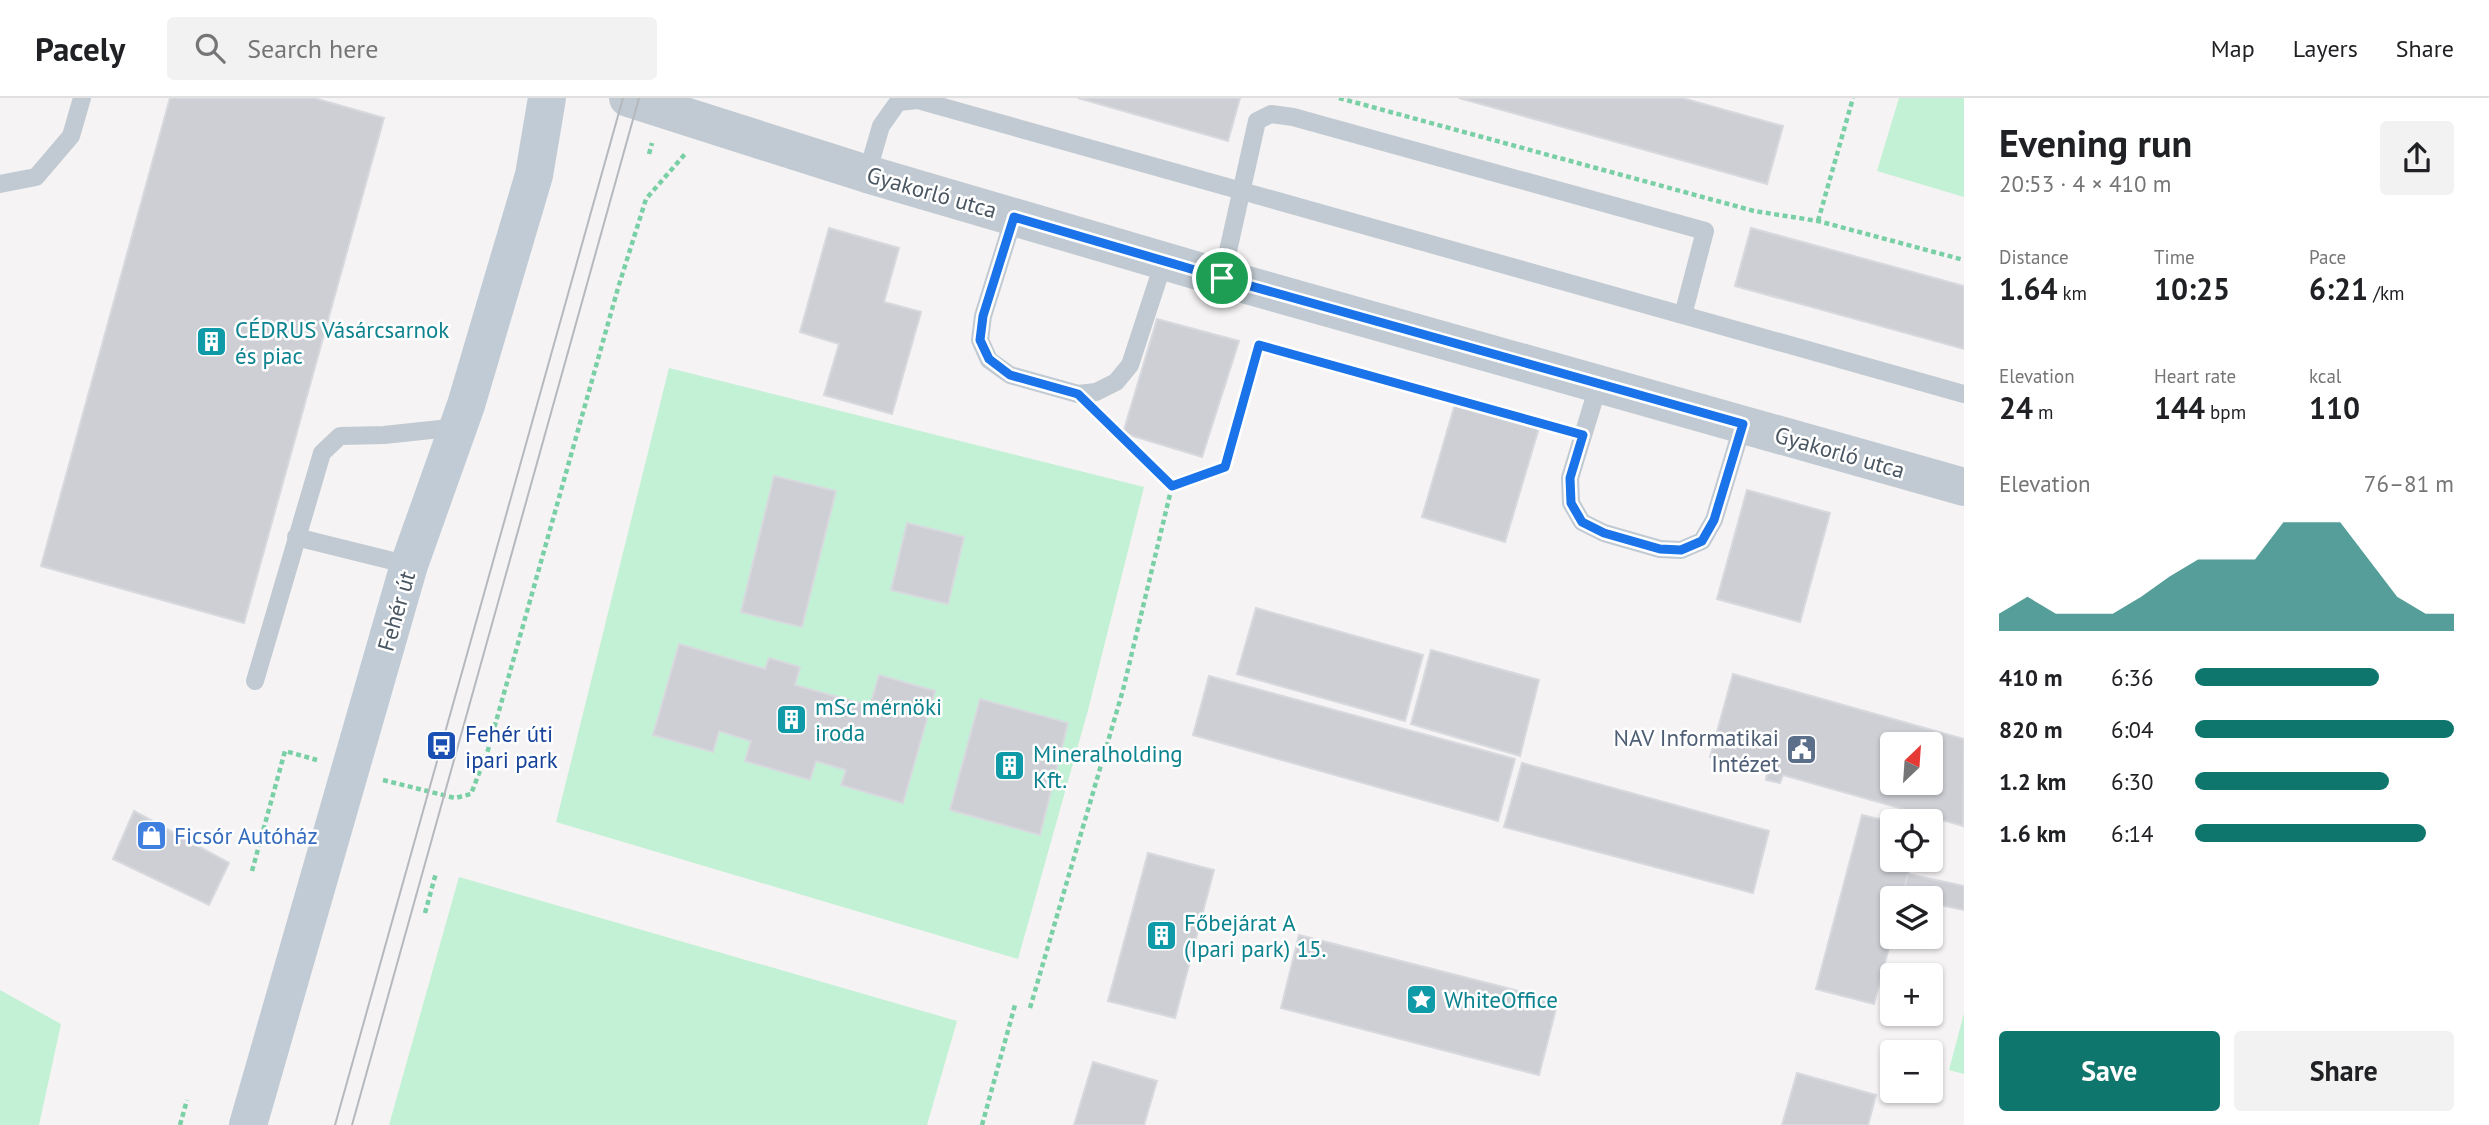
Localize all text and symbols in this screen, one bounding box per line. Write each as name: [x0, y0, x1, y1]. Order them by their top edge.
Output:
search box: [167, 17, 657, 80]
text: Pacely: [35, 27, 125, 70]
icon: search: [191, 29, 229, 67]
text: Search here: [247, 32, 378, 65]
text: Map: [2211, 33, 2255, 64]
text: Layers: [2293, 33, 2358, 64]
text: Share: [2396, 33, 2454, 64]
text: Evening run: [1999, 118, 2192, 167]
button: share: [2380, 121, 2454, 195]
street label: Gyakorló utca: [864, 160, 1000, 224]
text: 20:53 · 4 × 410 m: [1999, 169, 2171, 198]
text: Distance: [1999, 245, 2069, 269]
text: Time: [2154, 245, 2195, 269]
text: Pace: [2309, 245, 2346, 269]
pin: [1192, 248, 1252, 308]
icon: arrive: [1203, 259, 1241, 297]
text: 1.64: [1999, 269, 2057, 308]
text: 10:25: [2154, 269, 2230, 308]
text: 6:21: [2309, 269, 2368, 308]
text: km: [2057, 281, 2087, 305]
text: /km: [2368, 281, 2404, 305]
place label: CÉDRUS Vásárcsarnok és piac: [235, 315, 449, 370]
building icon: CÉDRUS Vásárcsarnok és piac: [195, 325, 229, 359]
text: Elevation: [1999, 364, 2075, 388]
text: Heart rate: [2154, 364, 2236, 388]
text: kcal: [2309, 364, 2341, 388]
text: 24: [1999, 388, 2033, 427]
text: 144: [2154, 388, 2205, 427]
text: 110: [2309, 388, 2360, 427]
text: m: [2033, 400, 2054, 424]
text: bpm: [2205, 400, 2246, 424]
street label: Gyakorló utca: [1772, 420, 1908, 484]
text: Elevation: [1999, 469, 2091, 498]
text: 76–81 m: [2364, 469, 2454, 498]
street label: Fehér út: [371, 567, 421, 654]
text: 410 m: [1999, 663, 2062, 692]
text: 6:36: [2111, 663, 2154, 692]
place label: mSc mérnöki iroda: [815, 692, 942, 747]
building icon: mSc mérnöki iroda: [775, 702, 809, 736]
text: 820 m: [1999, 715, 2062, 744]
text: 6:04: [2111, 715, 2154, 744]
place label: Fehér úti ipari park: [465, 719, 558, 774]
place label: NAV Informatikai Intézet: [1613, 723, 1779, 778]
bus stop icon: Fehér úti ipari park: [425, 729, 459, 763]
north arrow: [1880, 732, 1942, 794]
map controls: [1880, 732, 1943, 1103]
public building icon: NAV Informatikai Intézet: [1785, 733, 1819, 767]
place label: Mineralholding Kft.: [1033, 739, 1183, 794]
building icon: Mineralholding Kft.: [993, 749, 1027, 783]
text: 1.2 km: [1999, 767, 2066, 796]
text: 6:30: [2111, 767, 2154, 796]
button: locate: [1880, 809, 1943, 872]
shop icon: Ficsór Autóház: [134, 818, 168, 852]
text: 1.6 km: [1999, 819, 2066, 848]
text: 6:14: [2111, 819, 2154, 848]
place label: Ficsór Autóház: [174, 821, 318, 850]
button: layers: [1880, 886, 1943, 949]
place label: Főbejárat A (Ipari park) 15.: [1184, 908, 1326, 963]
building icon: Főbejárat A (Ipari park) 15.: [1144, 918, 1178, 952]
button: +: [1880, 963, 1943, 1026]
place icon: WhiteOffice: [1404, 982, 1438, 1016]
place label: WhiteOffice: [1444, 985, 1558, 1014]
button: Save: [1999, 1031, 2220, 1111]
button: Share: [2234, 1031, 2454, 1111]
button: −: [1880, 1040, 1943, 1103]

